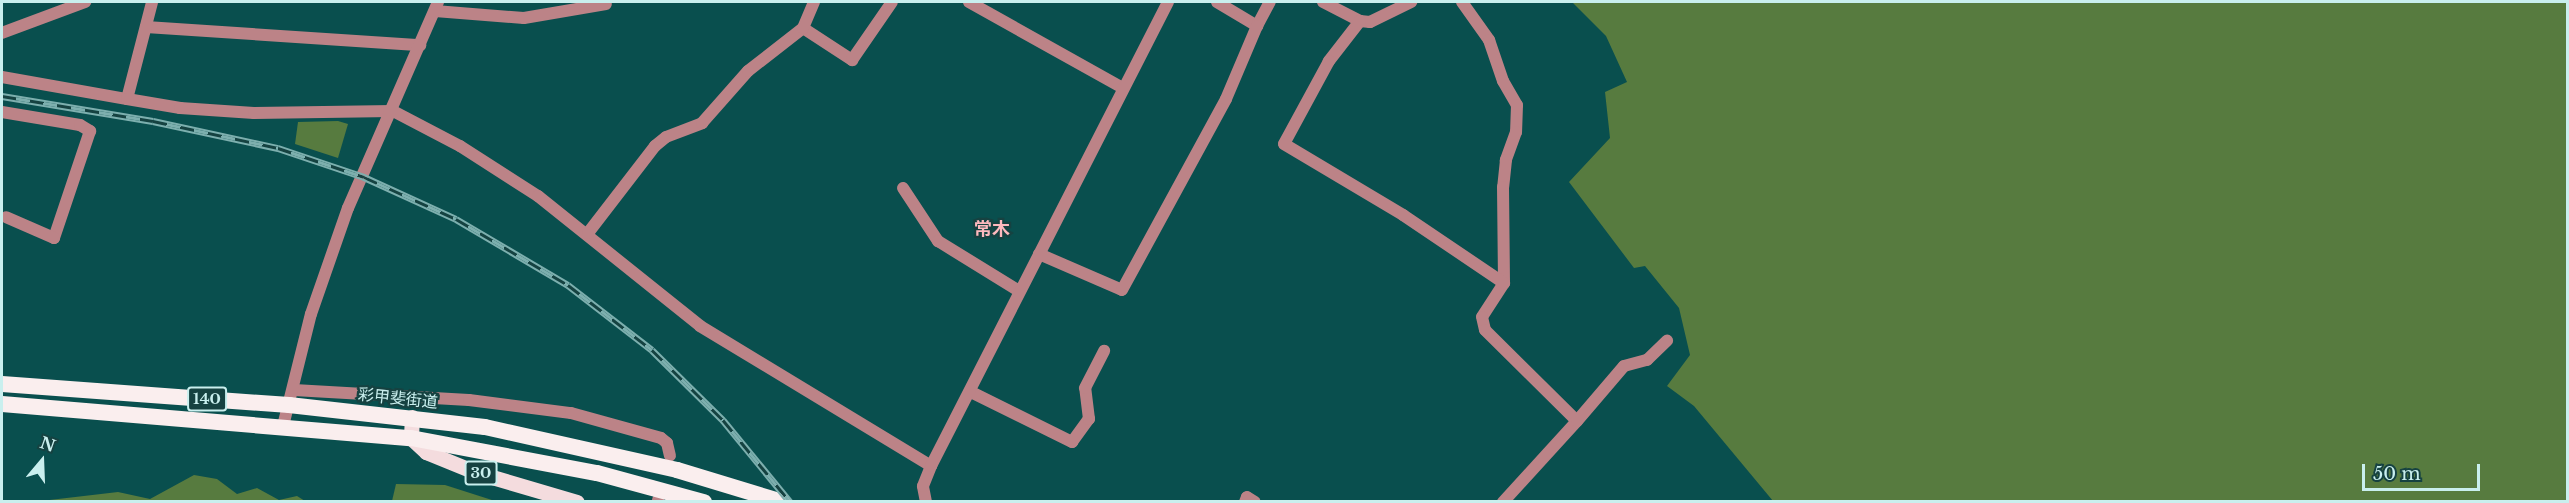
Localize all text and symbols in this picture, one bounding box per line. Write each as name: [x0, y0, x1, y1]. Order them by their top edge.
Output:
district label: 常木: [974, 218, 1010, 240]
street label: 彩甲斐街道: [357, 384, 439, 412]
road number: 140: [186, 387, 228, 411]
north arrow: [12, 431, 72, 491]
text: N: [37, 432, 58, 456]
scale bar: [2365, 452, 2484, 490]
road number: 30: [464, 461, 498, 485]
text: 50 m: [2373, 463, 2421, 485]

